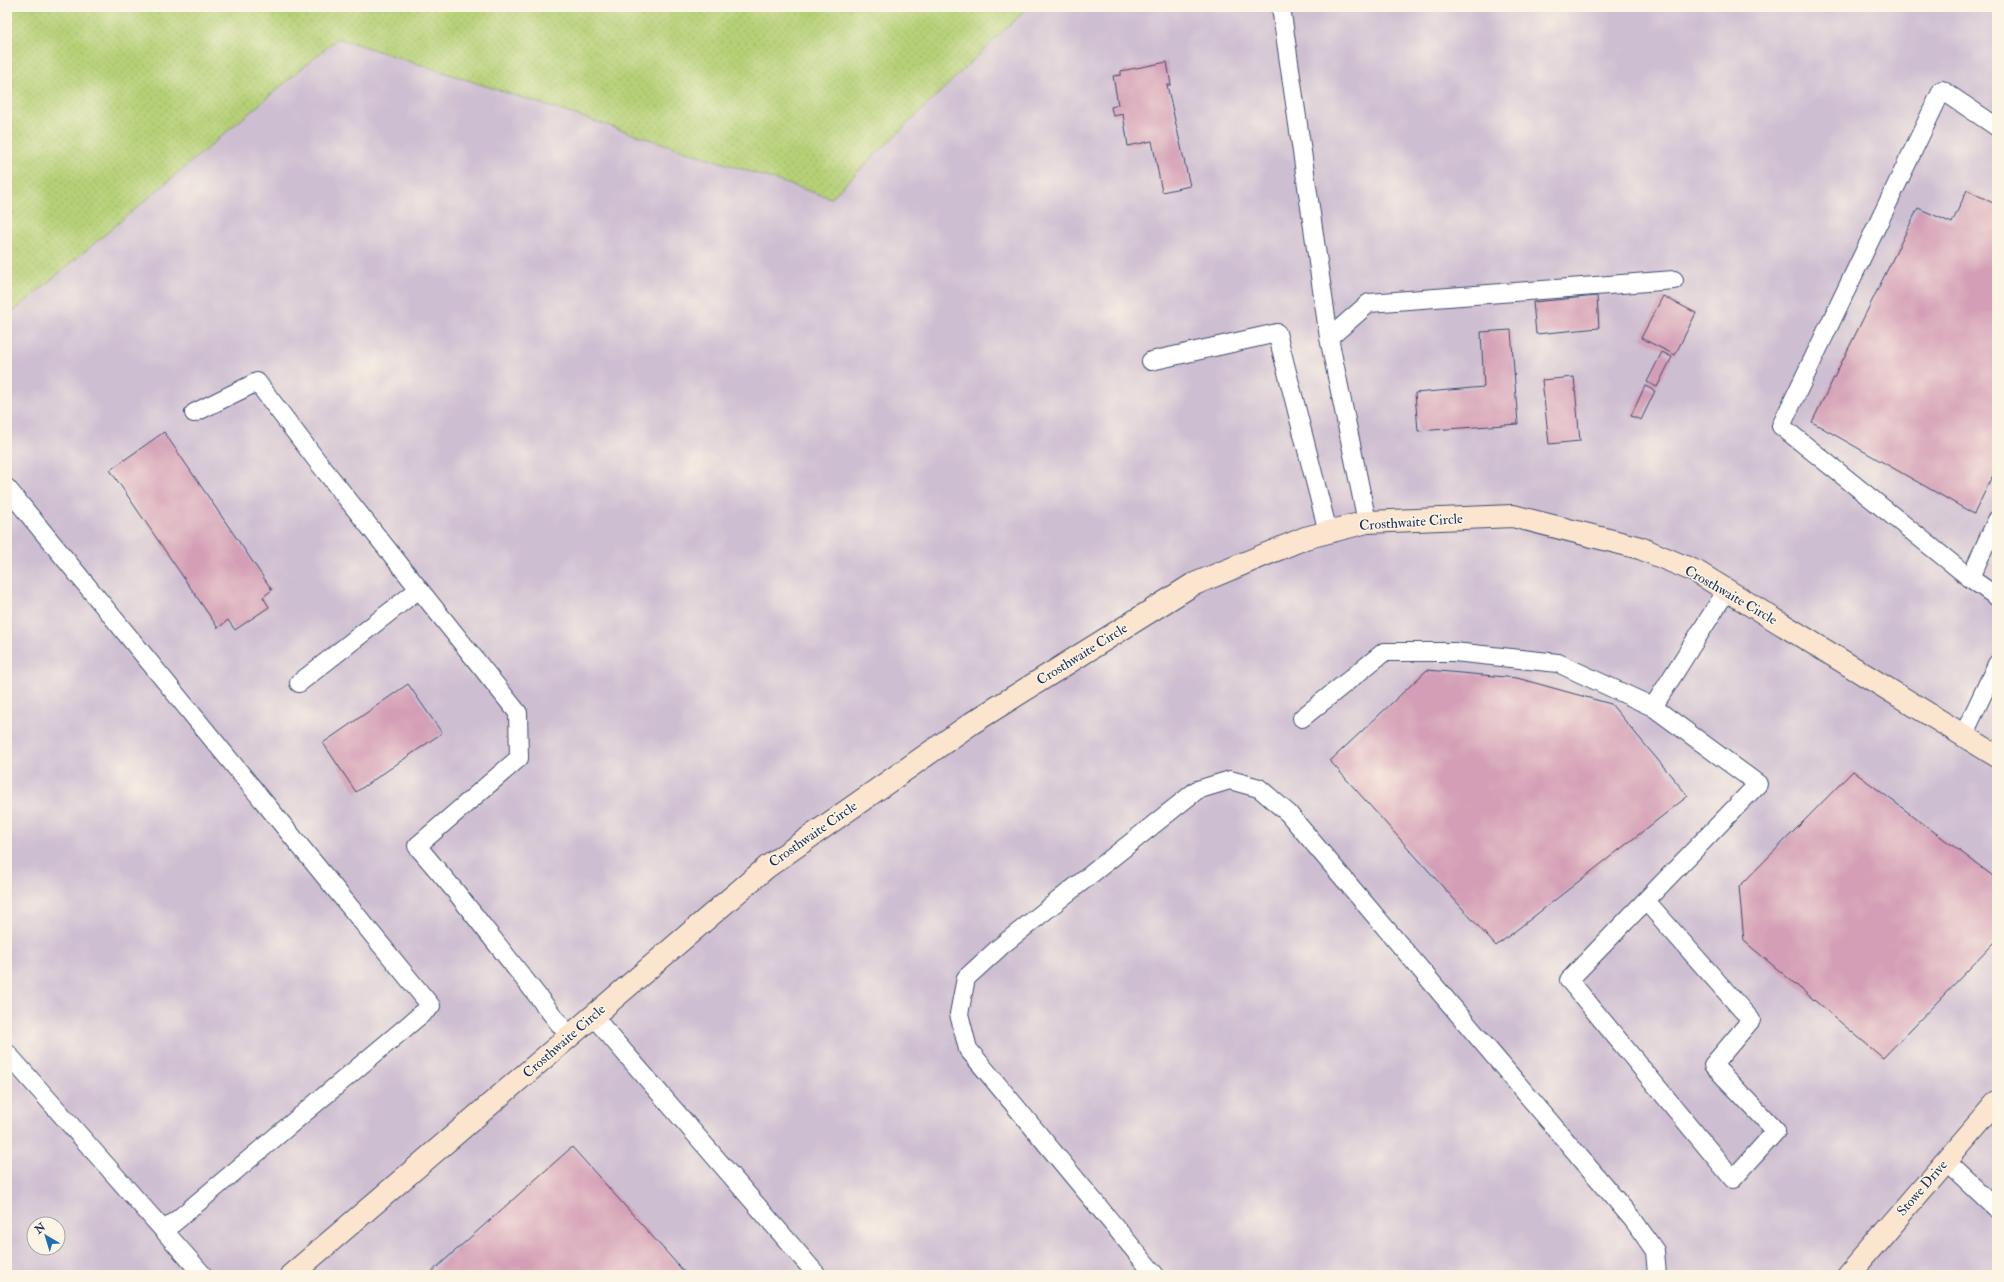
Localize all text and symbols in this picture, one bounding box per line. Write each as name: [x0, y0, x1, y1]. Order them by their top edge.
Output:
street label: Crosthwaite Circle: [1359, 510, 1464, 534]
street label: Crosthwaite Circle: [1682, 562, 1780, 628]
street label: Crosthwaite Circle: [1033, 619, 1131, 689]
street label: Crosthwaite Circle: [766, 797, 861, 871]
street label: Crosthwaite Circle: [519, 1000, 609, 1082]
street label: Stowe Drive: [1893, 1157, 1951, 1219]
north arrow: [26, 1216, 66, 1256]
text: N: [31, 1220, 49, 1237]

